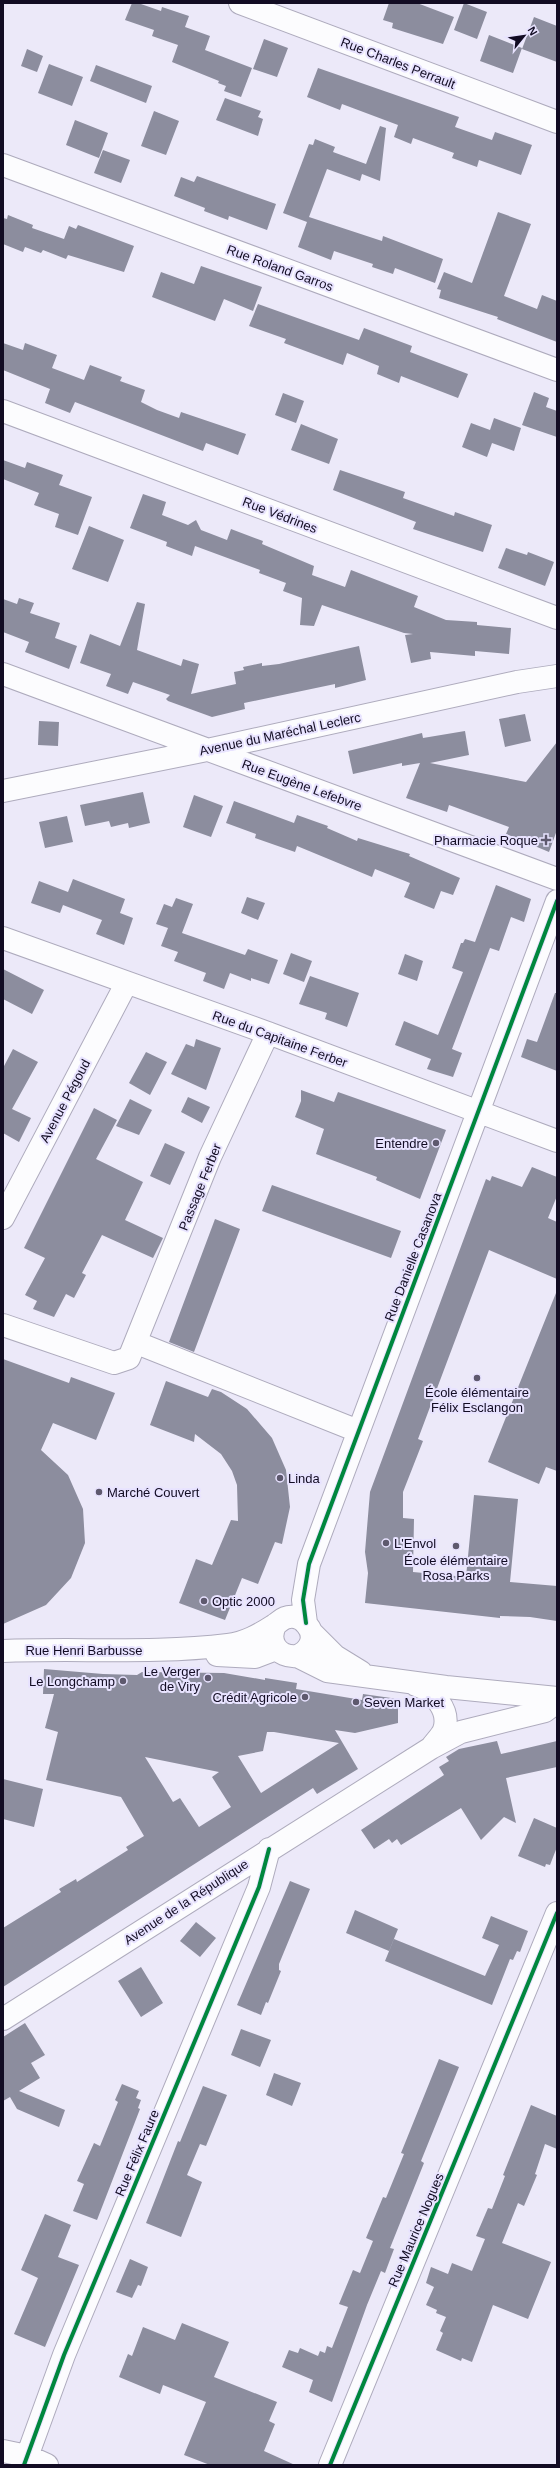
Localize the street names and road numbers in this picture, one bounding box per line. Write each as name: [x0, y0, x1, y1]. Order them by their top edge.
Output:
street label: Rue Charles Perrault: [339, 34, 458, 92]
street label: Rue Roland Garros: [225, 242, 336, 294]
street label: Rue Védrines: [241, 494, 320, 536]
street label: Avenue du Maréchal Leclerc: [198, 709, 363, 758]
street label: Rue Eugène Lefebvre: [240, 756, 364, 814]
street label: Rue du Capitaine Ferber: [211, 1008, 350, 1071]
street label: Avenue Pégoud: [37, 1057, 93, 1145]
street label: Passage Ferber: [176, 1141, 225, 1233]
street label: Rue Danielle Casanova: [382, 1190, 445, 1323]
street label: Rue Henri Barbusse: [25, 1643, 143, 1658]
street label: Avenue de la République: [121, 1856, 251, 1948]
street label: Rue Félix Faure: [112, 2108, 162, 2198]
street label: Rue Maurice Nogues: [385, 2170, 447, 2289]

